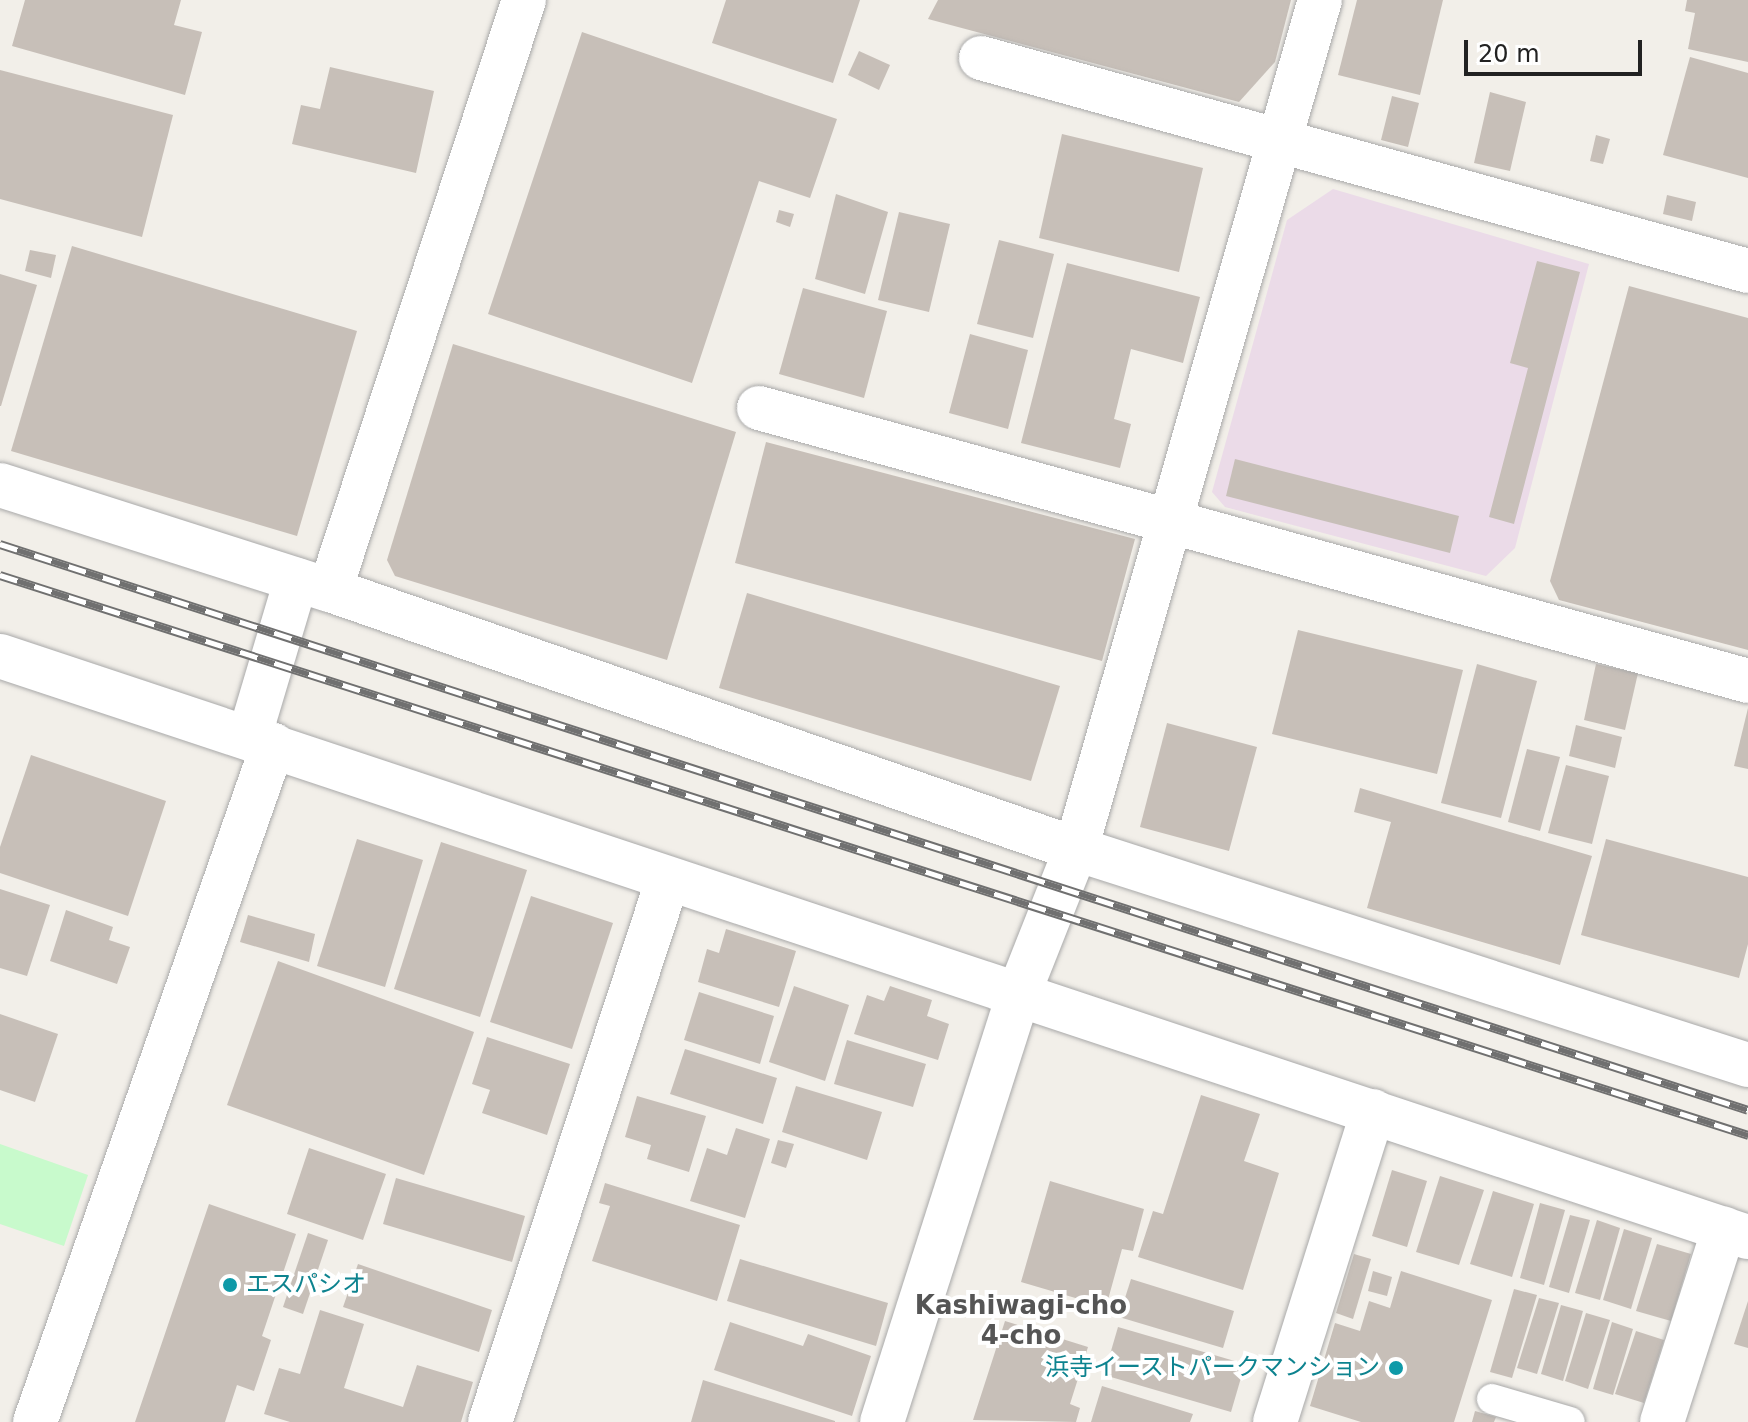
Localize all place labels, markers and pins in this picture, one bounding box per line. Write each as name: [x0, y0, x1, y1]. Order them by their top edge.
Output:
place label: エスパシオ: [246, 1271, 366, 1299]
marker: エスパシオ: [221, 1276, 239, 1294]
place label: 浜寺イーストパークマンション: [1044, 1354, 1380, 1382]
marker: 浜寺イーストパークマンション: [1387, 1359, 1405, 1377]

